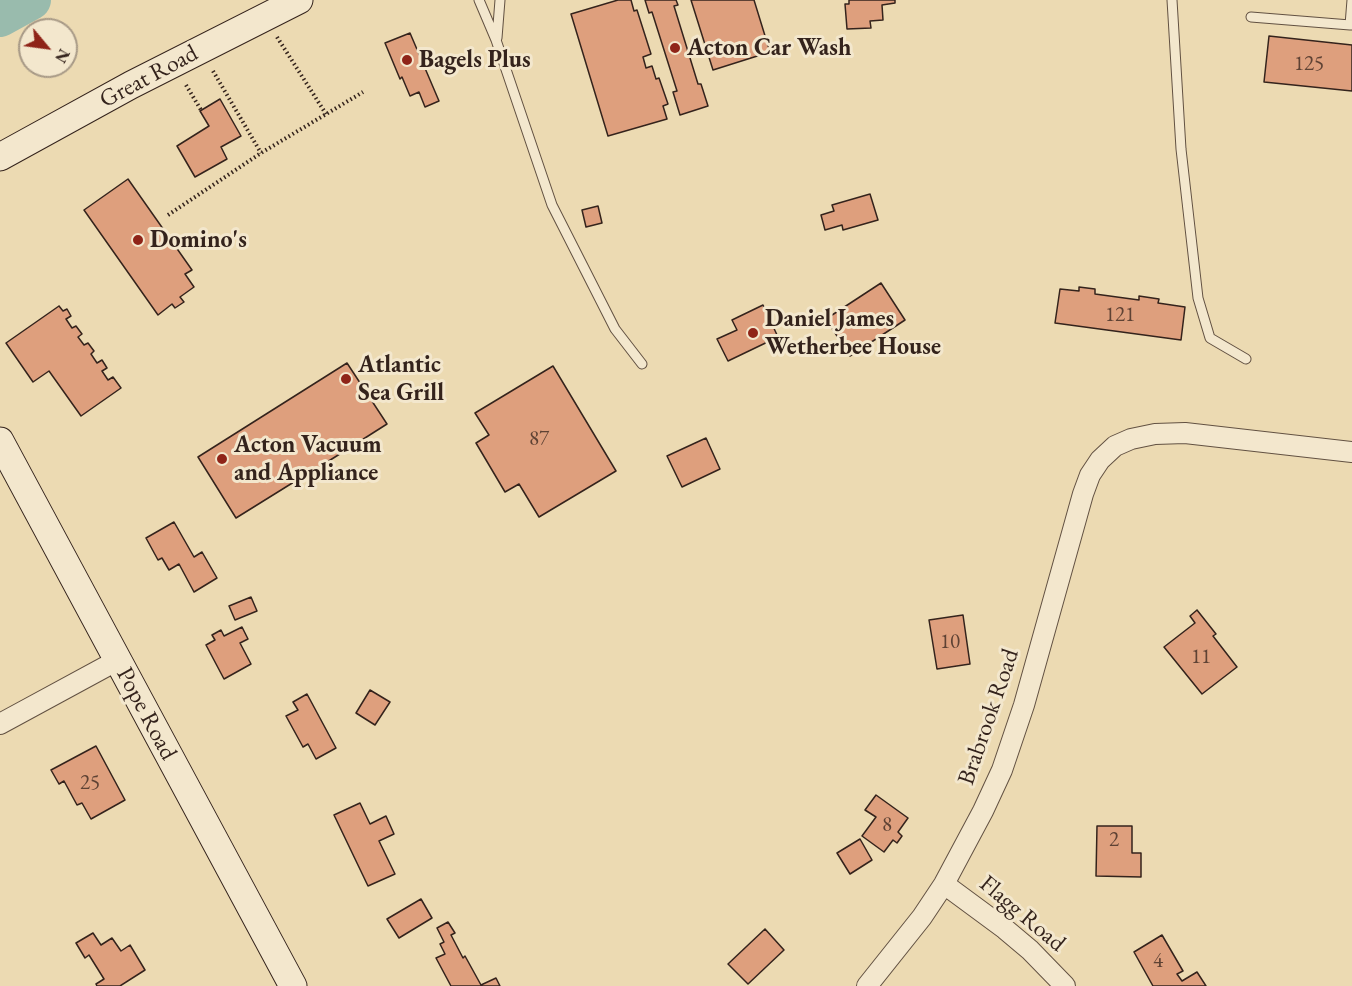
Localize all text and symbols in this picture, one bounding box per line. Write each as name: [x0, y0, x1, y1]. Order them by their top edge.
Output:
north arrow: [18, 18, 78, 78]
place label: Acton Car Wash: [687, 34, 851, 62]
street label: Great Road: [95, 39, 203, 115]
marker: Acton Car Wash: [668, 41, 682, 55]
text: N: [50, 45, 75, 67]
place label: Bagels Plus: [419, 46, 531, 74]
house number: 125: [1294, 51, 1324, 77]
marker: Bagels Plus: [400, 53, 414, 67]
place label: Domino's: [150, 226, 247, 254]
marker: Domino's: [131, 233, 145, 247]
house number: 121: [1105, 302, 1135, 328]
place label: Daniel James Wetherbee House: [765, 305, 941, 361]
marker: Daniel James Wetherbee House: [746, 326, 760, 340]
place label: Atlantic Sea Grill: [358, 351, 444, 407]
marker: Atlantic Sea Grill: [339, 372, 353, 386]
house number: 87: [529, 426, 549, 452]
place label: Acton Vacuum and Appliance: [234, 431, 382, 487]
marker: Acton Vacuum and Appliance: [215, 452, 229, 466]
house number: 10: [940, 629, 960, 655]
house number: 11: [1191, 644, 1211, 670]
street label: Brabrook Road: [952, 645, 1026, 789]
street label: Pope Road: [110, 663, 182, 765]
house number: 25: [80, 770, 100, 796]
house number: 8: [882, 812, 892, 838]
house number: 2: [1109, 827, 1119, 853]
street label: Flagg Road: [973, 870, 1071, 958]
house number: 4: [1153, 948, 1163, 974]

